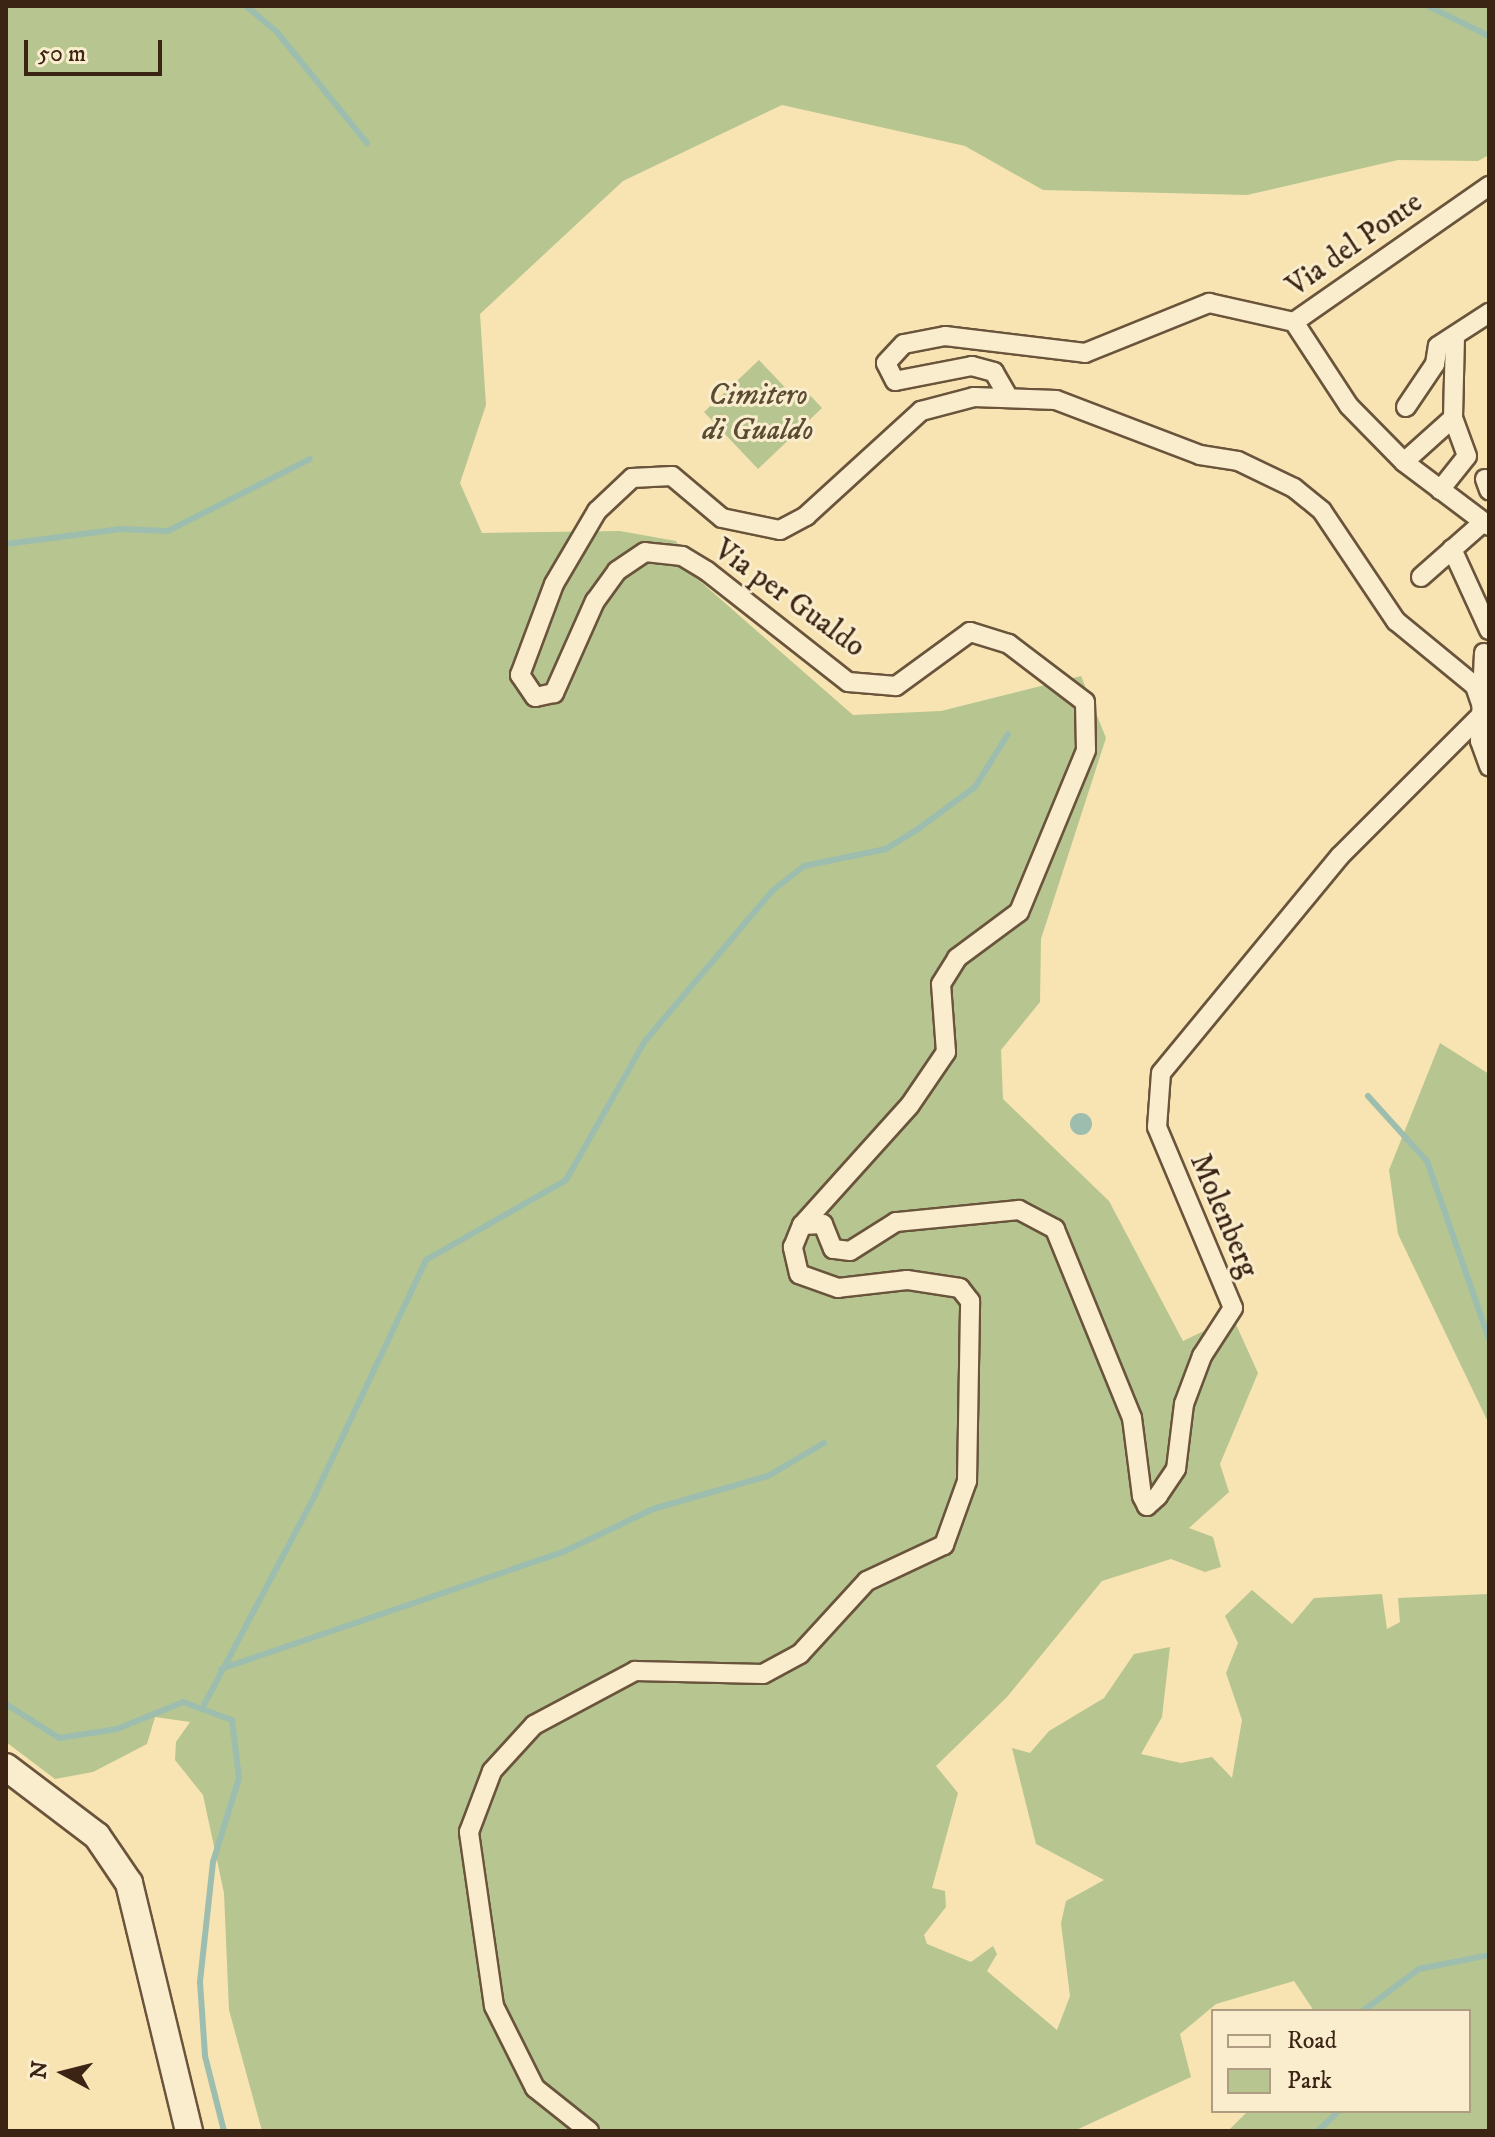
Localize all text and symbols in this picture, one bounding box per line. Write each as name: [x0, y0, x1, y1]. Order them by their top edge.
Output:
scale bar: [28, 24, 166, 74]
text: 50 m: [38, 39, 86, 69]
street label: Via del Ponte: [1280, 185, 1430, 305]
park label: Cimitero di Gualdo: [703, 378, 813, 448]
street label: Via per Gualdo: [707, 532, 871, 666]
street label: Molenberg: [1181, 1149, 1265, 1283]
legend: [1211, 2009, 1471, 2113]
text: Road: [1287, 2026, 1337, 2056]
north arrow: [24, 2033, 104, 2113]
text: N: [25, 2059, 54, 2081]
text: Park: [1287, 2066, 1332, 2096]

